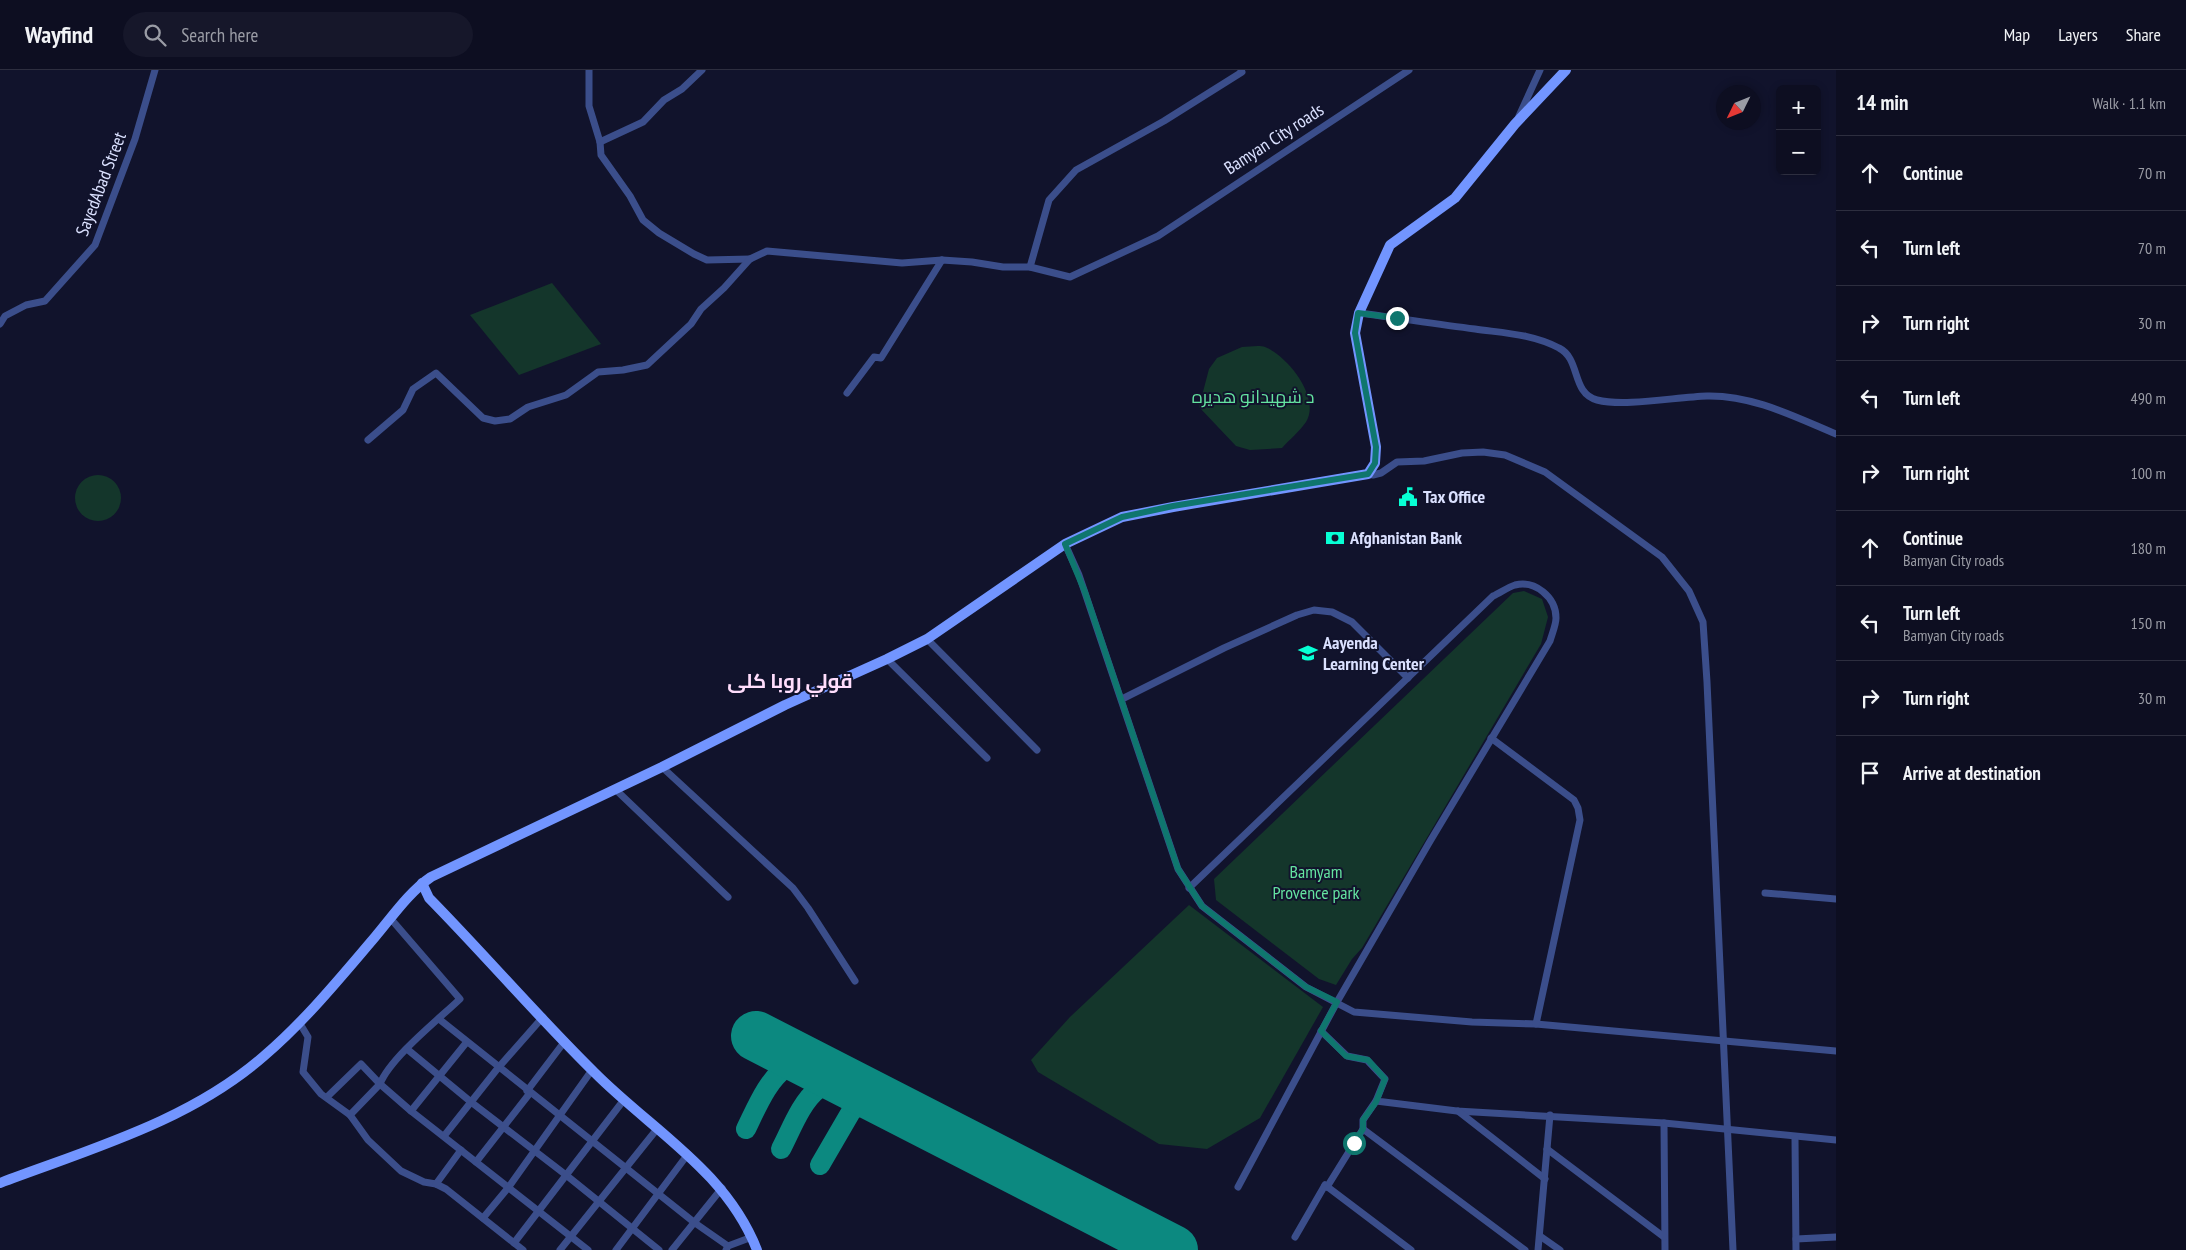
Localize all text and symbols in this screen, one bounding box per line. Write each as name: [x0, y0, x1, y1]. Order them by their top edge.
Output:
search box: [123, 12, 473, 57]
text: Wayfind: [25, 19, 93, 50]
icon: search: [141, 21, 169, 49]
text: Search here: [181, 23, 258, 47]
text: Map: [2004, 23, 2030, 46]
text: Layers: [2058, 23, 2098, 46]
text: Share: [2126, 23, 2161, 46]
north arrow: [1716, 85, 1761, 130]
map controls: [1776, 85, 1821, 175]
button: +: [1776, 85, 1821, 130]
text: 14 min: [1856, 89, 1908, 116]
text: Walk · 1.1 km: [2092, 93, 2166, 113]
street label: Bamyan City roads: [1220, 98, 1328, 179]
street label: SayedAbad Street: [70, 129, 131, 239]
button: −: [1776, 130, 1821, 175]
icon: ahead: [1856, 159, 1884, 187]
text: Continue: [1903, 161, 1963, 185]
text: 70 m: [2138, 163, 2166, 183]
icon: left: [1856, 234, 1884, 262]
text: Turn left: [1903, 236, 1960, 260]
text: 70 m: [2138, 238, 2166, 258]
route end: [1386, 307, 1409, 330]
icon: right: [1856, 309, 1884, 337]
text: Turn right: [1903, 311, 1969, 335]
text: 30 m: [2138, 313, 2166, 333]
icon: left: [1856, 384, 1884, 412]
park label: د شهیدانو هدیره: [1192, 385, 1314, 408]
text: Turn left: [1903, 386, 1960, 410]
text: 490 m: [2131, 388, 2166, 408]
icon: right: [1856, 459, 1884, 487]
text: Turn right: [1903, 461, 1969, 485]
text: 100 m: [2131, 463, 2166, 483]
place label: Tax Office: [1423, 485, 1485, 508]
public building icon: Tax Office: [1397, 486, 1419, 508]
place label: Afghanistan Bank: [1349, 526, 1463, 549]
text: Continue: [1903, 526, 1963, 550]
bank icon: Afghanistan Bank: [1324, 527, 1346, 549]
icon: ahead: [1856, 534, 1884, 562]
text: 180 m: [2131, 538, 2166, 558]
text: Bamyan City roads: [1903, 550, 2004, 570]
text: Turn left: [1903, 601, 1960, 625]
icon: left: [1856, 609, 1884, 637]
text: 150 m: [2131, 613, 2166, 633]
text: Bamyan City roads: [1903, 625, 2004, 645]
place label: Aayenda Learning Center: [1322, 631, 1425, 675]
school or university icon: Aayenda Learning Center: [1297, 642, 1319, 664]
district label: قولي روبا کلی: [727, 668, 853, 697]
icon: right: [1856, 684, 1884, 712]
text: Turn right: [1903, 686, 1969, 710]
text: 30 m: [2138, 688, 2166, 708]
icon: arrive: [1856, 759, 1884, 787]
text: Arrive at destination: [1903, 761, 2041, 785]
park label: Bamyam Provence park: [1273, 860, 1359, 904]
route start: [1343, 1132, 1366, 1155]

